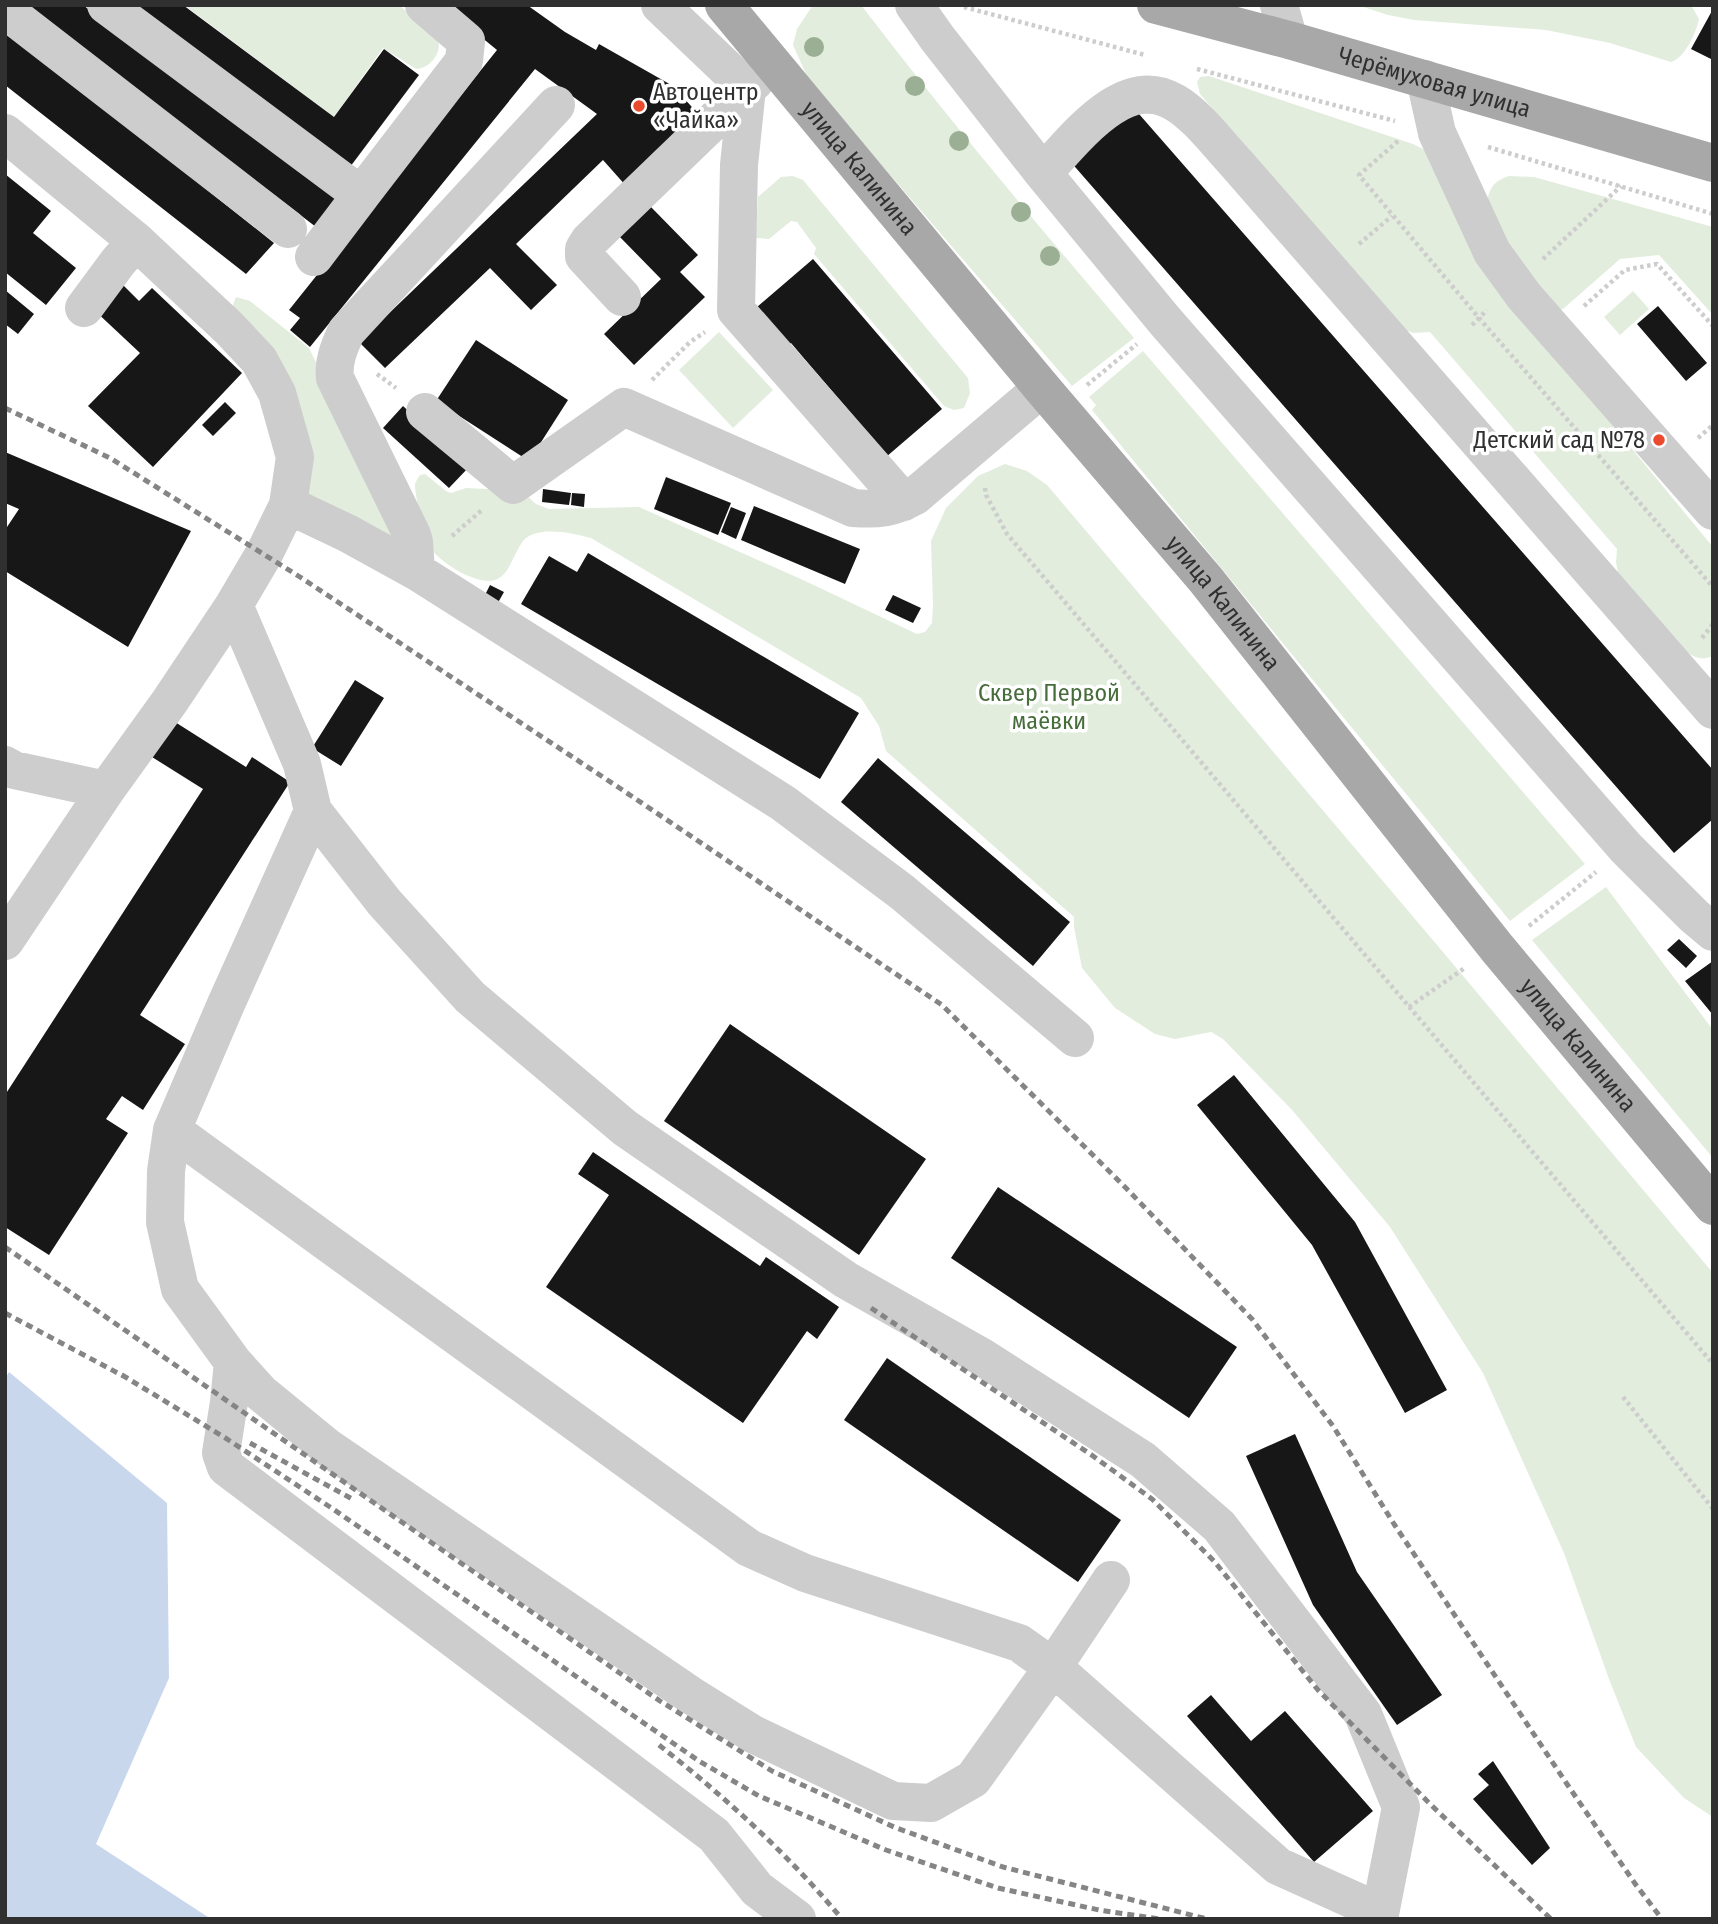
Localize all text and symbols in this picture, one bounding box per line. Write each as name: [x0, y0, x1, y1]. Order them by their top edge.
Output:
street label: Черёмуховая улица: [1335, 41, 1534, 123]
place label: Автоцентр «Чайка»: [653, 78, 759, 134]
street label: улица Калинина: [796, 95, 923, 241]
marker: Автоцентр «Чайка»: [631, 98, 647, 114]
place label: Детский сад №78: [1473, 426, 1645, 454]
marker: Детский сад №78: [1651, 432, 1667, 448]
street label: улица Калинина: [1160, 530, 1286, 676]
park label: Сквер Первой маёвки: [978, 679, 1120, 735]
street label: улица Калинина: [1514, 973, 1642, 1118]

